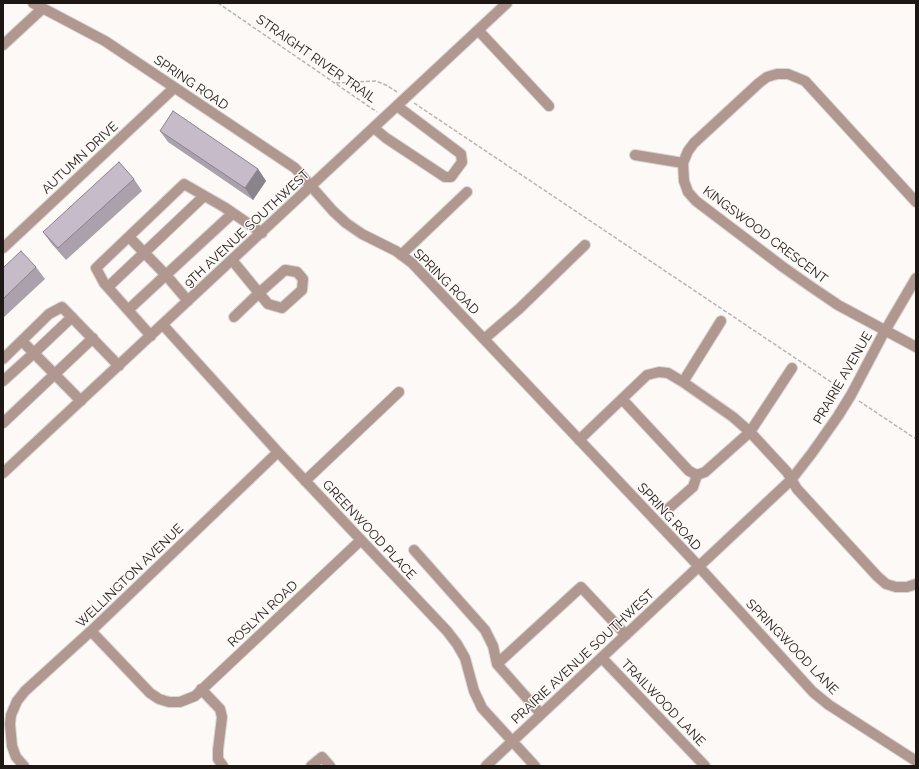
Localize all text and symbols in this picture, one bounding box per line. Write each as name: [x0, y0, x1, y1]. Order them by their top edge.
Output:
street label: STRAIGHT RIVER TRAIL: [253, 12, 379, 106]
street label: SPRING ROAD: [151, 52, 231, 114]
street label: AUTUMN DRIVE: [39, 119, 121, 197]
street label: 9TH AVENUE SOUTHWEST: [181, 167, 313, 291]
street label: KINGSWOOD CRESCENT: [700, 183, 830, 287]
street label: SPRING ROAD: [410, 246, 482, 318]
street label: PRAIRIE AVENUE: [810, 329, 876, 427]
street label: GREENWOOD PLACE: [319, 477, 419, 583]
street label: SPRING ROAD: [634, 480, 704, 554]
street label: WELLINGTON AVENUE: [73, 521, 187, 631]
street label: ROSLYN ROAD: [225, 578, 301, 650]
street label: PRAIRIE AVENUE SOUTHWEST: [508, 587, 658, 727]
street label: SPRINGWOOD LANE: [742, 596, 842, 698]
street label: TRAILWOOD LANE: [618, 656, 708, 750]

